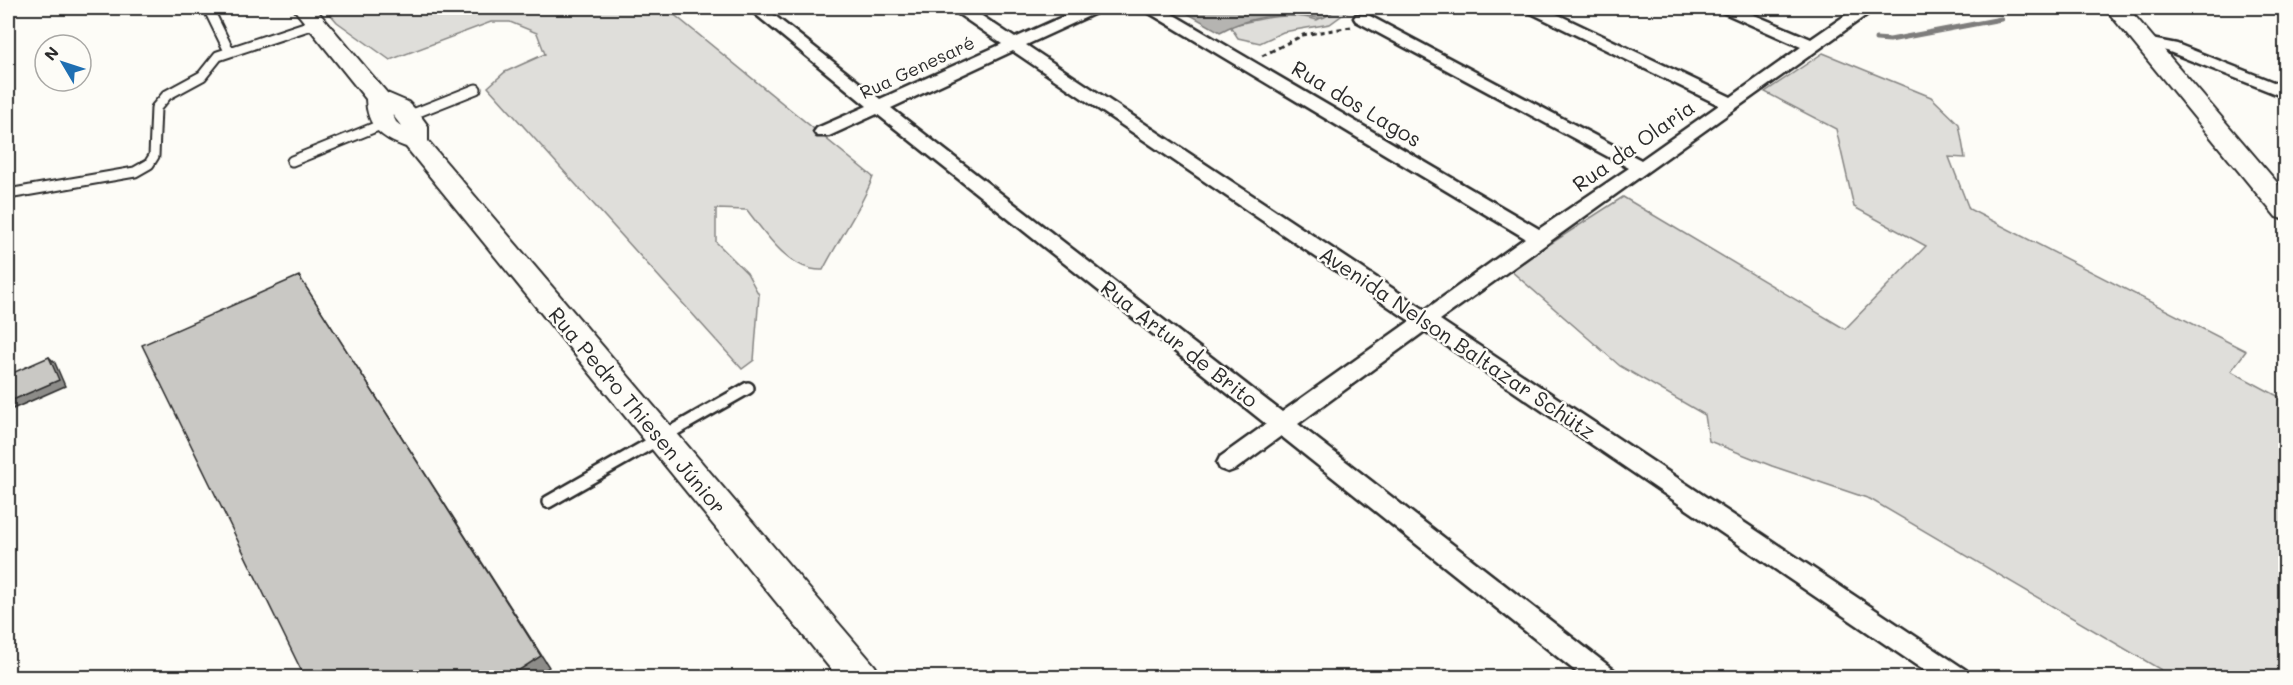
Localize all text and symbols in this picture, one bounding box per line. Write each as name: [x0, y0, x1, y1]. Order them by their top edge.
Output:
street label: Rua Genesaré: [856, 30, 978, 104]
north arrow: [33, 33, 93, 93]
text: N: [39, 42, 63, 65]
street label: Rua dos Lagos: [1287, 54, 1427, 152]
street label: Rua da Olaria: [1567, 93, 1699, 197]
street label: Avenida Nelson Baltazar Schütz: [1315, 239, 1601, 445]
street label: Rua Artur de Brito: [1096, 273, 1264, 413]
street label: Rua Pedro Thiesen Júnior: [543, 301, 733, 519]

